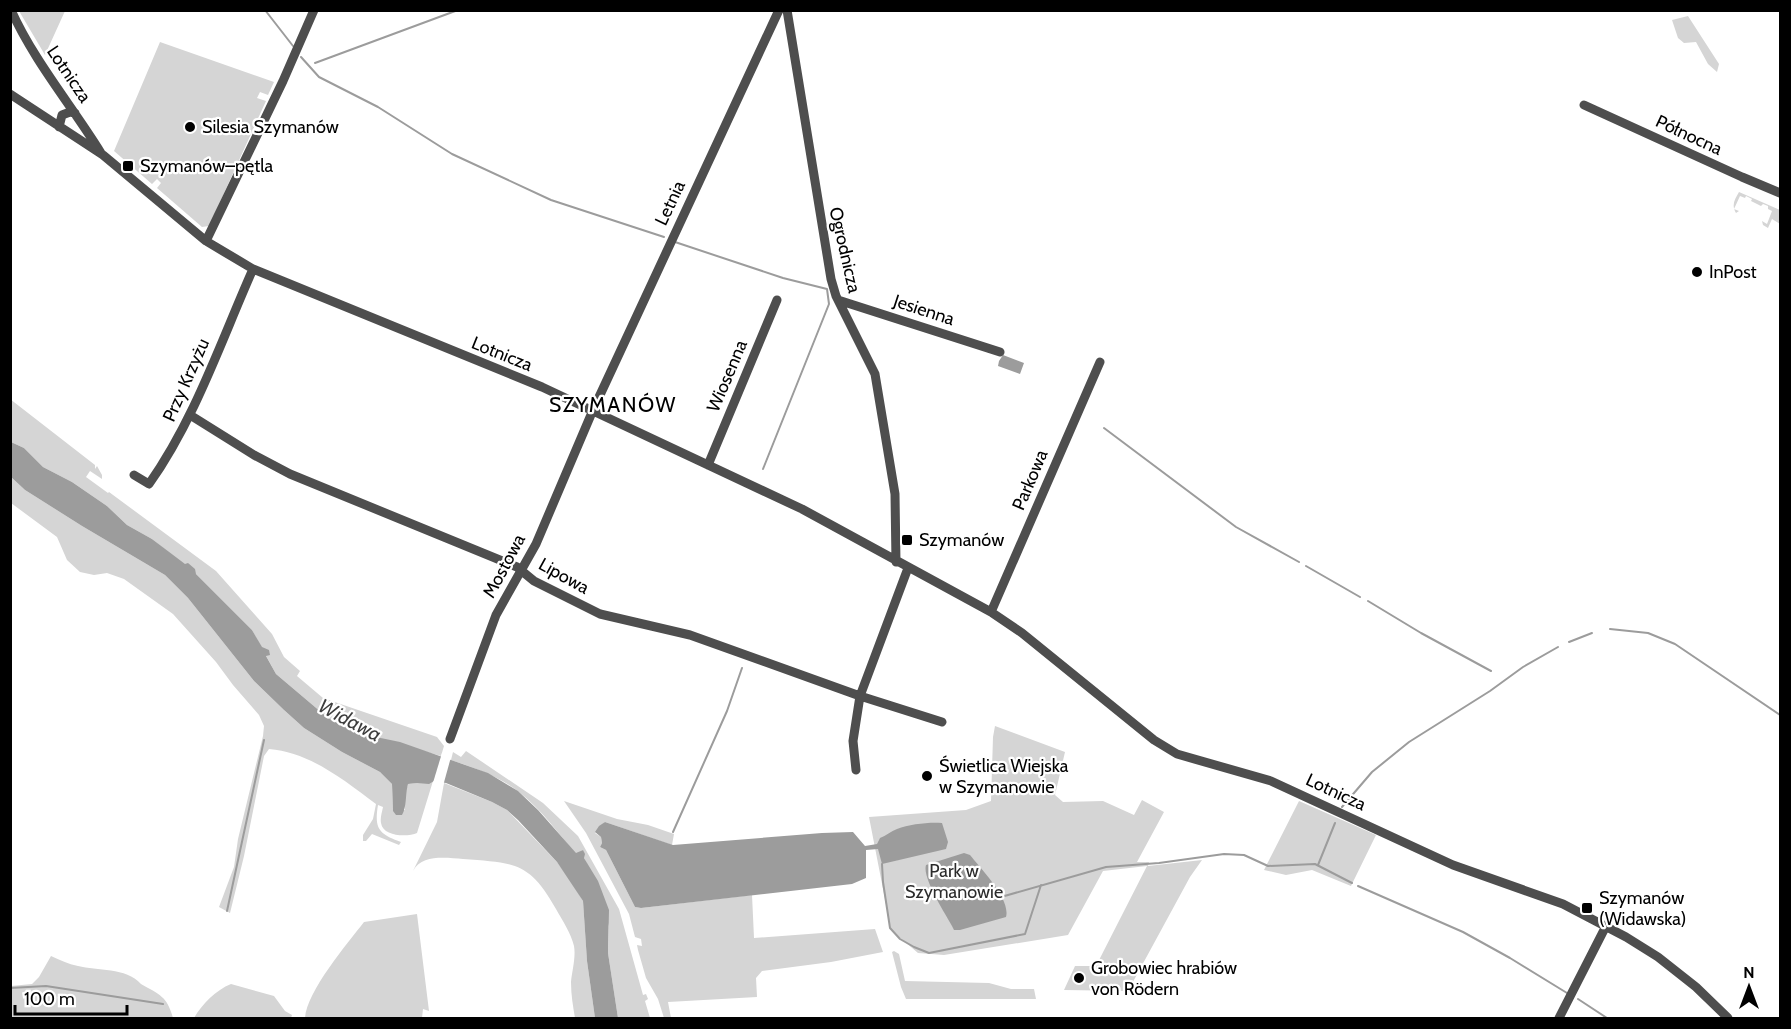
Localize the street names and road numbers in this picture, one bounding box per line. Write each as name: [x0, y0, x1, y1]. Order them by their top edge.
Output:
street label: Lotnicza: [42, 41, 96, 107]
street label: Północna: [1652, 110, 1726, 160]
street label: Letnia: [650, 177, 690, 229]
street label: Ogrodnicza: [824, 205, 866, 295]
street label: Jesienna: [890, 290, 958, 330]
street label: Lotnicza: [468, 332, 536, 376]
street label: Przy Krzyżu: [158, 335, 214, 425]
street label: Wiosenna: [702, 336, 752, 415]
street label: Parkowa: [1007, 446, 1053, 514]
street label: Mostowa: [478, 530, 530, 602]
street label: Lipowa: [535, 553, 593, 599]
street label: Lotnicza: [1302, 769, 1370, 816]

